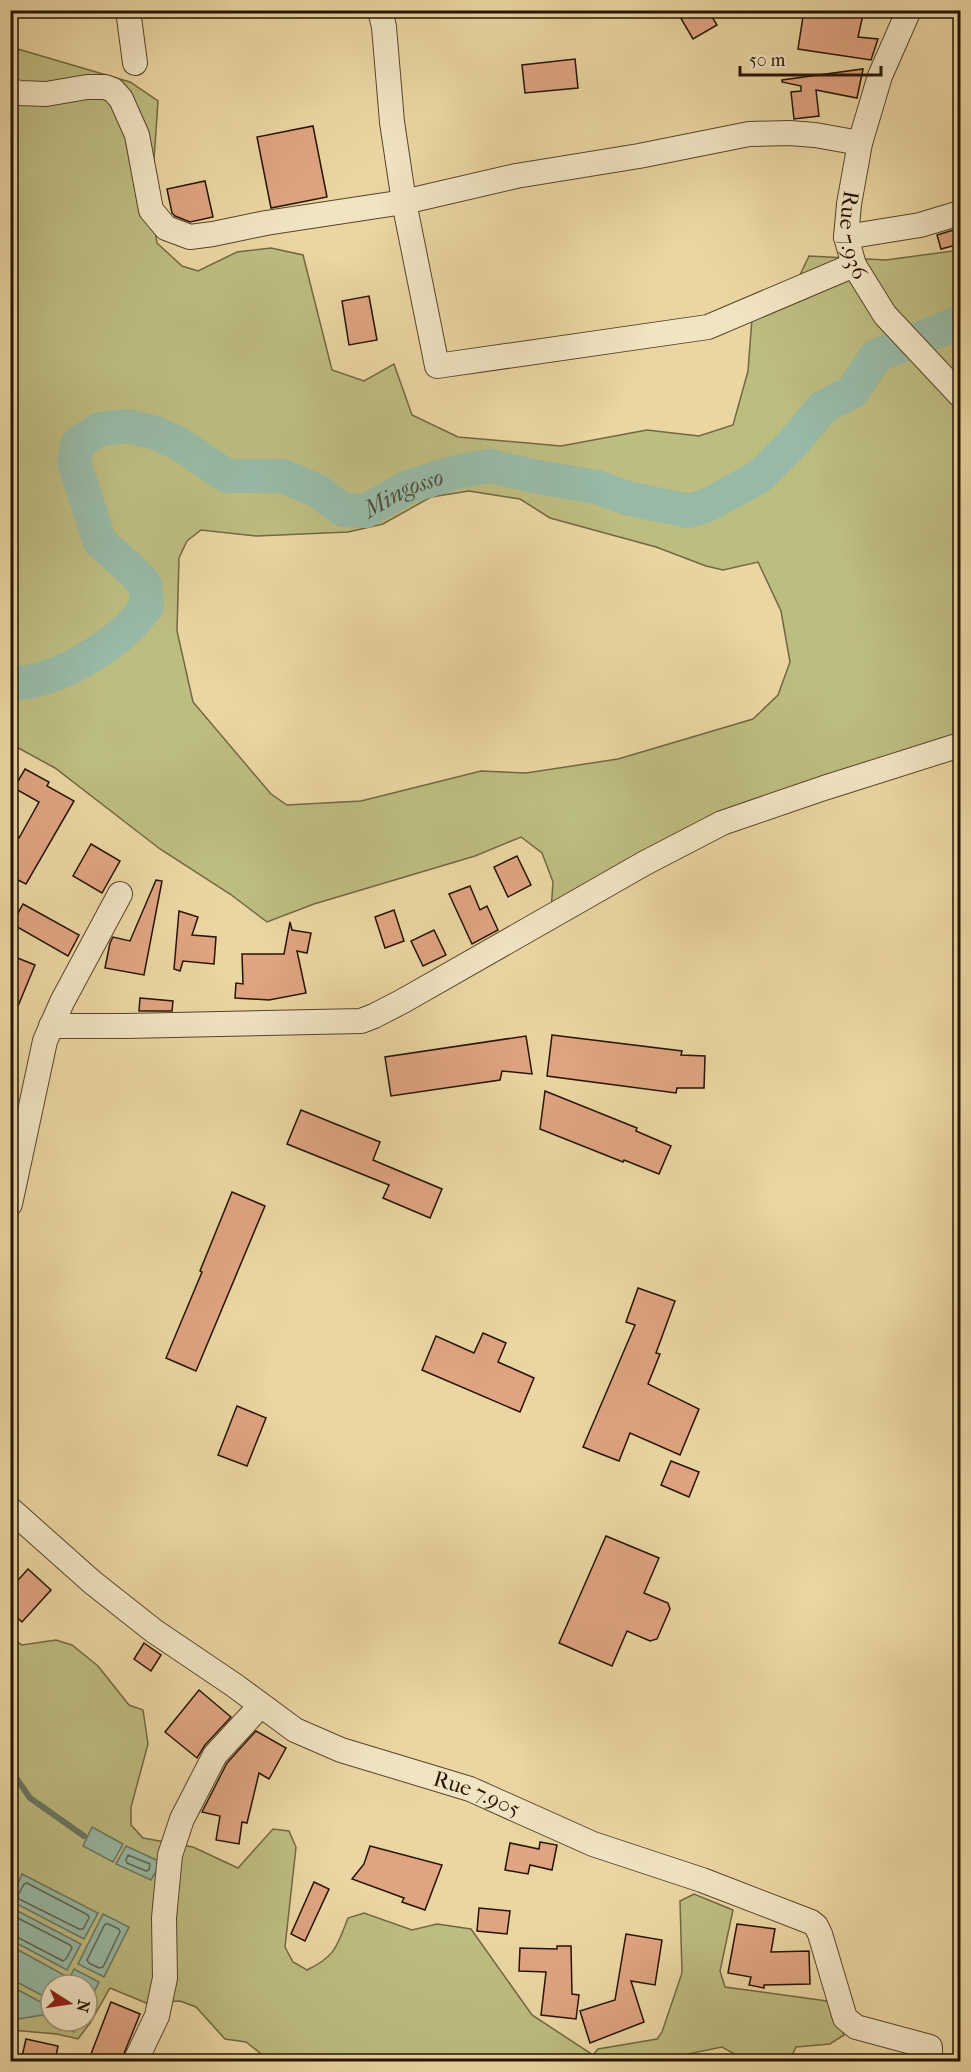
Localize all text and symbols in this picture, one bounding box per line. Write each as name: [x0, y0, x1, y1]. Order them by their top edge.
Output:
scale bar: [740, 39, 881, 77]
text: 50 m: [749, 50, 786, 71]
street label: Rue 7.936: [833, 189, 873, 285]
water label: Mingosso: [357, 463, 447, 525]
street label: Rue 7.905: [430, 1766, 524, 1823]
north arrow: [39, 1973, 99, 2033]
text: N: [72, 1998, 94, 2015]

